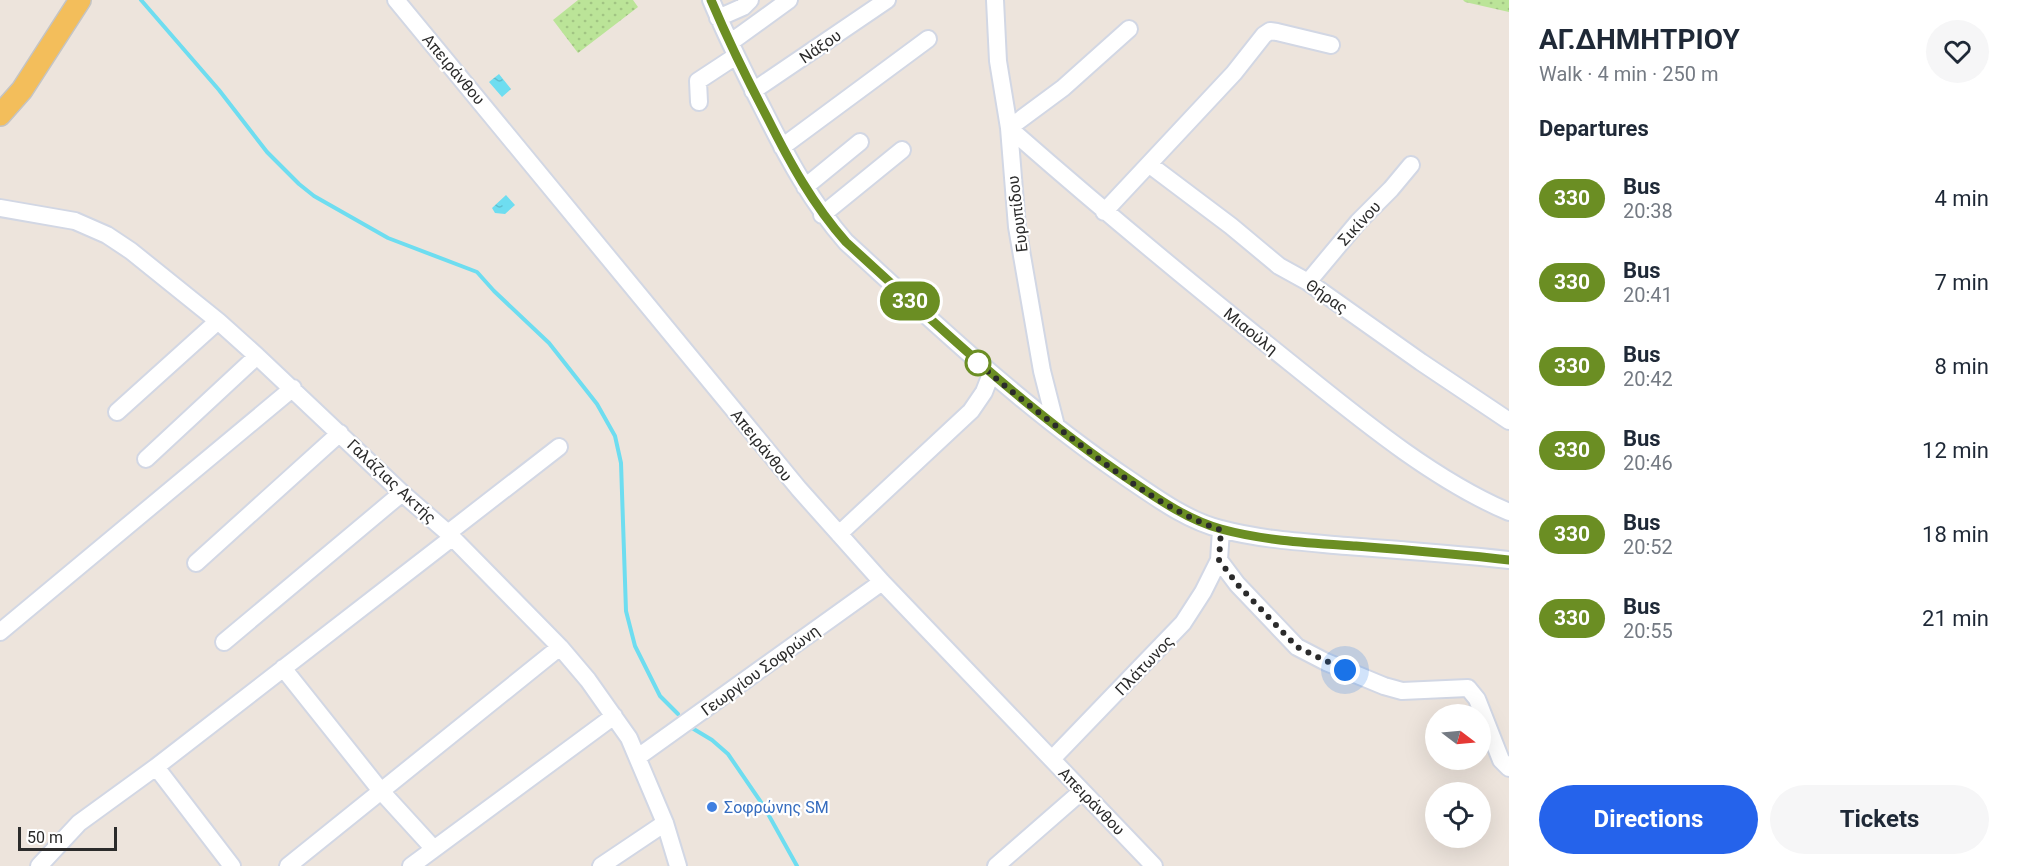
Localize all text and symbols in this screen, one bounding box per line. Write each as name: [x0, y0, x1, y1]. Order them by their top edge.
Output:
button: heart: [1926, 20, 1989, 83]
text: ΑΓ.ΔΗΜΗΤΡΙΟΥ: [1539, 23, 1740, 56]
street label: Νάξου: [796, 26, 845, 67]
street label: Απειράνθου: [418, 30, 489, 109]
text: Walk · 4 min · 250 m: [1539, 62, 1718, 86]
text: Departures: [1539, 116, 1649, 141]
street label: Ευρυπίδου: [1003, 174, 1032, 253]
text: Bus: [1623, 174, 1661, 199]
text: 330: [1554, 186, 1590, 210]
text: 4 min: [1934, 186, 1989, 211]
street label: Σικίνου: [1334, 197, 1385, 250]
text: 20:38: [1623, 199, 1673, 223]
text: Bus: [1623, 258, 1661, 283]
text: 330: [1554, 270, 1590, 294]
text: 7 min: [1934, 270, 1989, 295]
street label: Θήρας: [1302, 275, 1351, 318]
line badge: 330: [876, 282, 944, 320]
text: 20:41: [1623, 283, 1673, 307]
text: 330: [892, 289, 928, 313]
street label: Μιαούλη: [1220, 304, 1281, 359]
text: Bus: [1623, 342, 1661, 367]
unlabelled marker: [965, 350, 991, 376]
text: 330: [1554, 354, 1590, 378]
text: 8 min: [1934, 354, 1989, 379]
text: 20:42: [1623, 367, 1673, 391]
street label: Απειράνθου: [727, 406, 796, 485]
text: Bus: [1623, 426, 1661, 451]
street label: Γαλάζιας Ακτής: [343, 435, 440, 527]
text: 330: [1554, 438, 1590, 462]
text: 12 min: [1922, 438, 1989, 463]
text: 20:46: [1623, 451, 1673, 475]
text: Bus: [1623, 510, 1661, 535]
text: 330: [1554, 522, 1590, 546]
text: 18 min: [1922, 522, 1989, 547]
text: 20:52: [1623, 535, 1673, 559]
text: Bus: [1623, 594, 1661, 619]
text: 330: [1554, 606, 1590, 630]
text: 21 min: [1922, 606, 1989, 631]
text: 20:55: [1623, 619, 1673, 643]
street label: Γεωργίου Σοφρώνη: [697, 621, 823, 720]
street label: Πλάτωνος: [1111, 631, 1178, 699]
your location: [1330, 655, 1360, 685]
north arrow: [1425, 704, 1491, 770]
map controls: [1425, 704, 1491, 848]
street label: Απειράνθου: [1055, 764, 1129, 839]
button: locate: [1425, 782, 1491, 848]
button: Directions: [1539, 785, 1758, 854]
button: Tickets: [1770, 785, 1989, 854]
place label: Σοφρώνης SM: [724, 798, 829, 817]
marker: Σοφρώνης SM: [705, 800, 719, 814]
scale bar: [18, 824, 117, 852]
text: 50 m: [27, 828, 63, 847]

